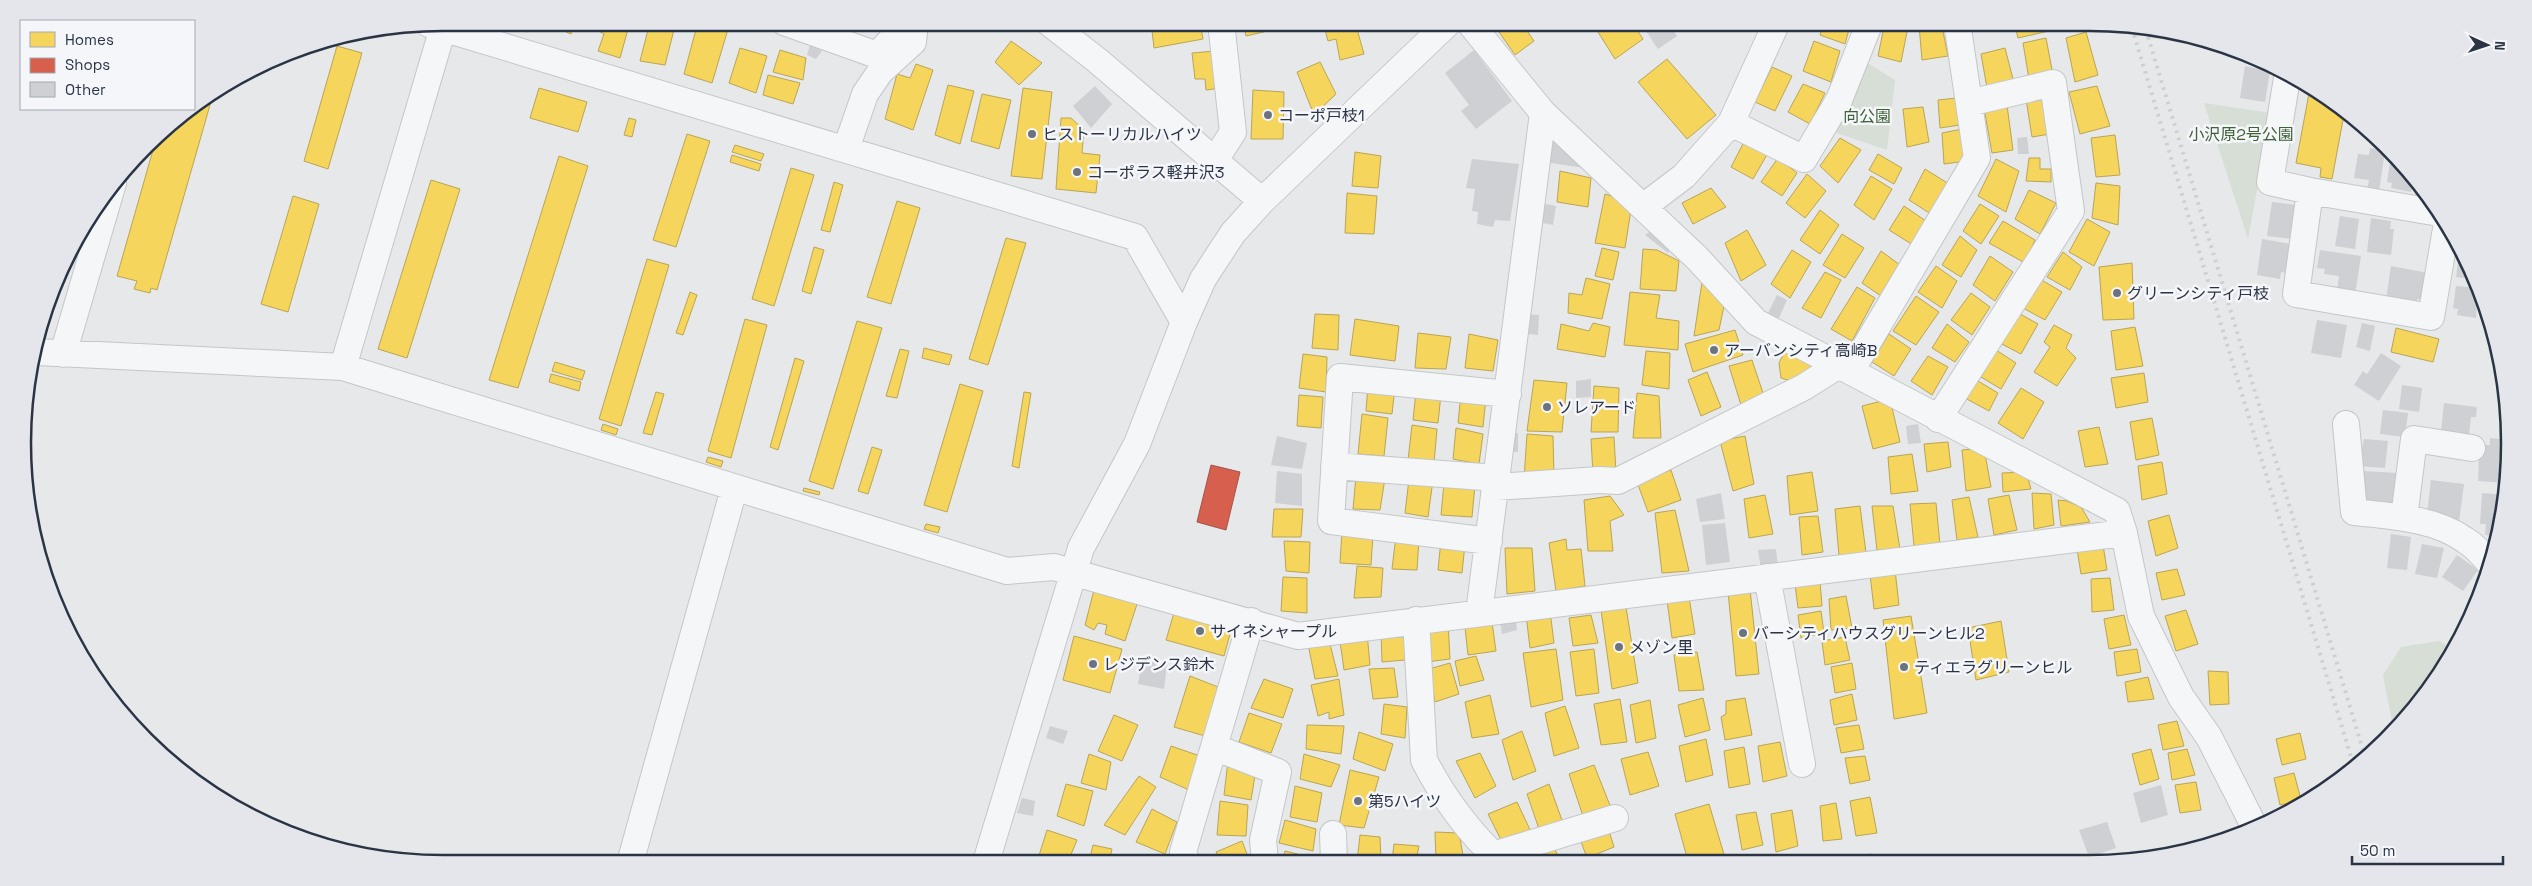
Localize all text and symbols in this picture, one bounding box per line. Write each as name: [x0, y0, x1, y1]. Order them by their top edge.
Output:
legend: [20, 20, 195, 110]
north arrow: [2462, 20, 2512, 70]
text: Homes: [65, 30, 114, 49]
text: N: [2491, 41, 2509, 51]
text: Shops: [65, 55, 110, 74]
text: Other: [65, 80, 106, 99]
place label: コーポ戸枝1: [1278, 105, 1365, 126]
park label: 向公園: [1843, 106, 1891, 127]
marker: コーポ戸枝1: [1262, 109, 1274, 121]
place label: ヒストーリカルハイツ: [1042, 124, 1202, 145]
park label: 小沢原2号公園: [2188, 124, 2294, 145]
marker: ヒストーリカルハイツ: [1026, 128, 1038, 140]
place label: コーポラス軽井沢3: [1087, 162, 1224, 183]
marker: コーポラス軽井沢3: [1071, 166, 1083, 178]
place label: グリーンシティ戸枝: [2127, 283, 2269, 304]
marker: グリーンシティ戸枝: [2111, 287, 2123, 299]
place label: アーバンシティ高崎B: [1724, 340, 1877, 361]
marker: アーバンシティ高崎B: [1708, 344, 1720, 356]
place label: ソレアード: [1557, 397, 1636, 418]
marker: ソレアード: [1541, 401, 1553, 413]
place label: サイネシャープル: [1210, 621, 1337, 642]
place label: バーシティハウスグリーンヒル2: [1753, 623, 1985, 644]
marker: サイネシャープル: [1194, 625, 1206, 637]
marker: バーシティハウスグリーンヒル2: [1737, 627, 1749, 639]
place label: メゾン里: [1629, 637, 1693, 658]
marker: メゾン里: [1613, 641, 1625, 653]
place label: レジデンス鈴木: [1103, 654, 1215, 675]
place label: ティエラグリーンヒル: [1914, 657, 2072, 678]
marker: レジデンス鈴木: [1087, 658, 1099, 670]
marker: ティエラグリーンヒル: [1898, 661, 1910, 673]
place label: 第5ハイツ: [1368, 791, 1441, 812]
marker: 第5ハイツ: [1352, 795, 1364, 807]
scale bar: [2352, 834, 2503, 866]
text: 50 m: [2360, 841, 2395, 860]

